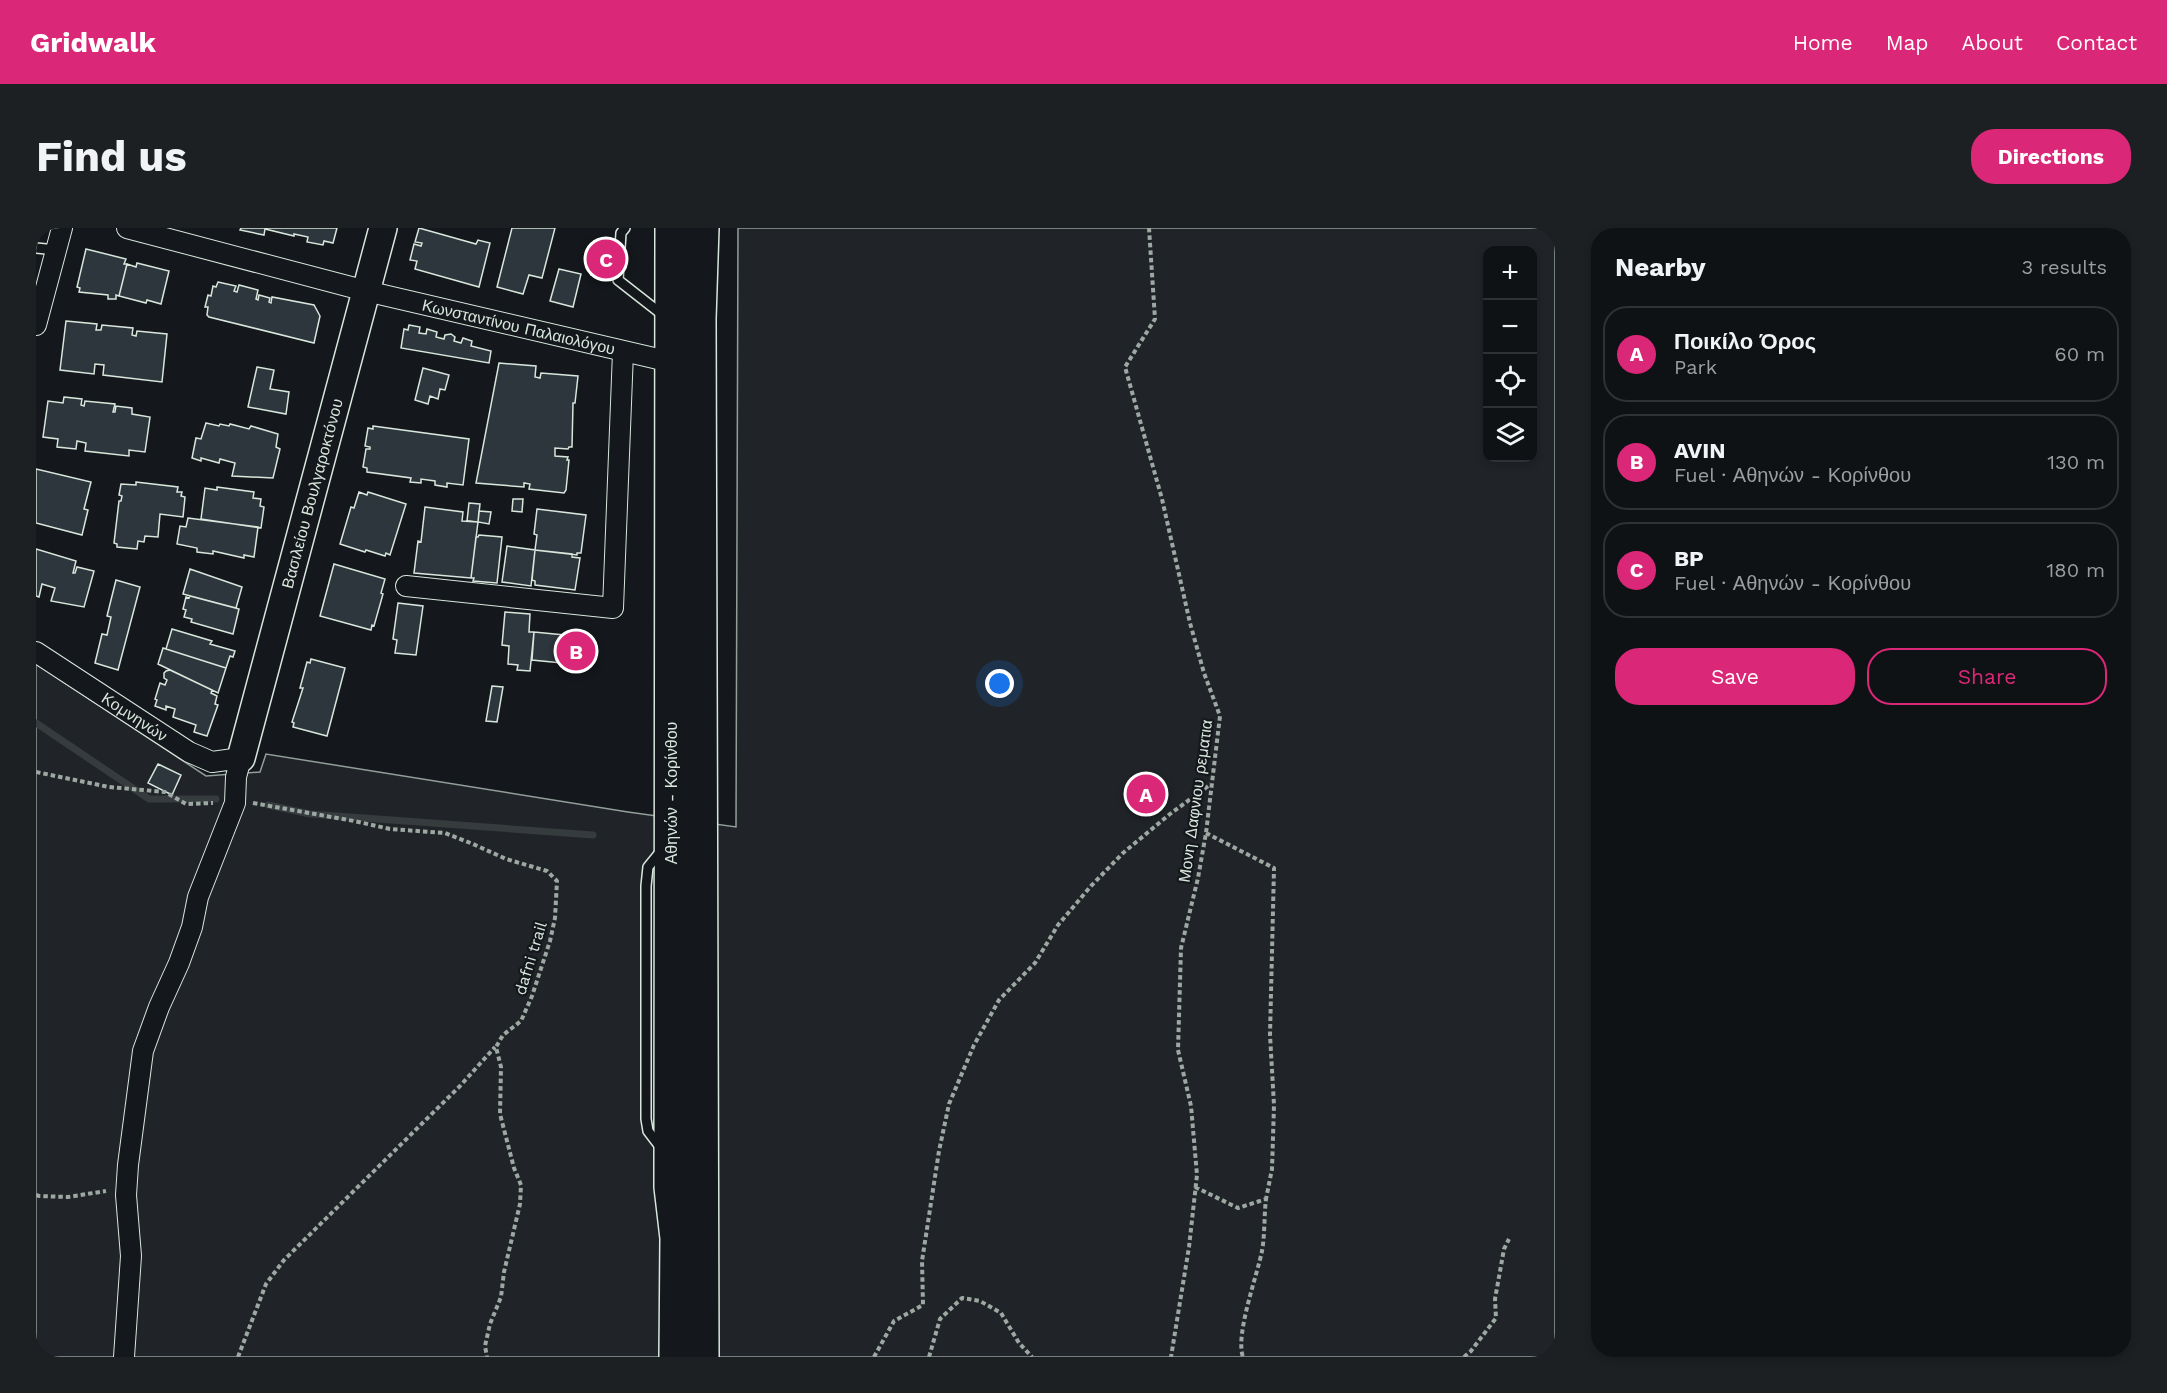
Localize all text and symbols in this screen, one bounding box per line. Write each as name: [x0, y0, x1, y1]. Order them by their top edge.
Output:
text: Gridwalk: [30, 26, 156, 59]
text: Home: [1793, 30, 1853, 55]
text: Map: [1886, 30, 1929, 55]
text: About: [1962, 30, 2023, 55]
text: Contact: [2056, 30, 2137, 55]
button: Directions: [1971, 129, 2131, 184]
text: Find us: [36, 132, 187, 181]
pin: C: [586, 237, 626, 282]
map controls: [1483, 246, 1537, 462]
button: +: [1483, 246, 1537, 300]
text: Nearby: [1615, 252, 1706, 282]
text: 3 results: [2022, 255, 2107, 279]
street label: Κωνσταντίνου Παλαιολόγου: [420, 295, 617, 359]
button: −: [1483, 300, 1537, 354]
text: Ποικίλο Όρος: [1674, 329, 1816, 354]
text: A: [1630, 342, 1643, 366]
text: 60 m: [2055, 342, 2105, 366]
button: locate: [1483, 354, 1537, 408]
text: Park: [1674, 355, 1717, 379]
street label: Βασιλείου Βουλγαροκτόνου: [278, 397, 347, 590]
button: layers: [1483, 408, 1537, 462]
text: AVIN: [1674, 438, 1726, 463]
text: B: [1630, 450, 1643, 474]
text: 130 m: [2047, 450, 2105, 474]
text: Fuel · Αθηνών - Κορίνθου: [1674, 463, 1911, 487]
text: BP: [1674, 546, 1704, 571]
text: C: [1630, 558, 1643, 582]
text: 180 m: [2047, 558, 2105, 582]
text: Fuel · Αθηνών - Κορίνθου: [1674, 571, 1911, 595]
pin: B: [556, 628, 596, 674]
button: Save: [1615, 648, 1855, 705]
button: Share: [1867, 648, 2107, 705]
your location: [985, 669, 1014, 698]
street label: Κομνηνών: [98, 689, 171, 745]
street label: Μονη Δαφνιου ρεματια: [1175, 718, 1216, 884]
street label: Αθηνών - Κορίνθου: [662, 722, 681, 864]
pin: A: [1126, 772, 1166, 816]
street label: dafni trail: [510, 919, 551, 997]

